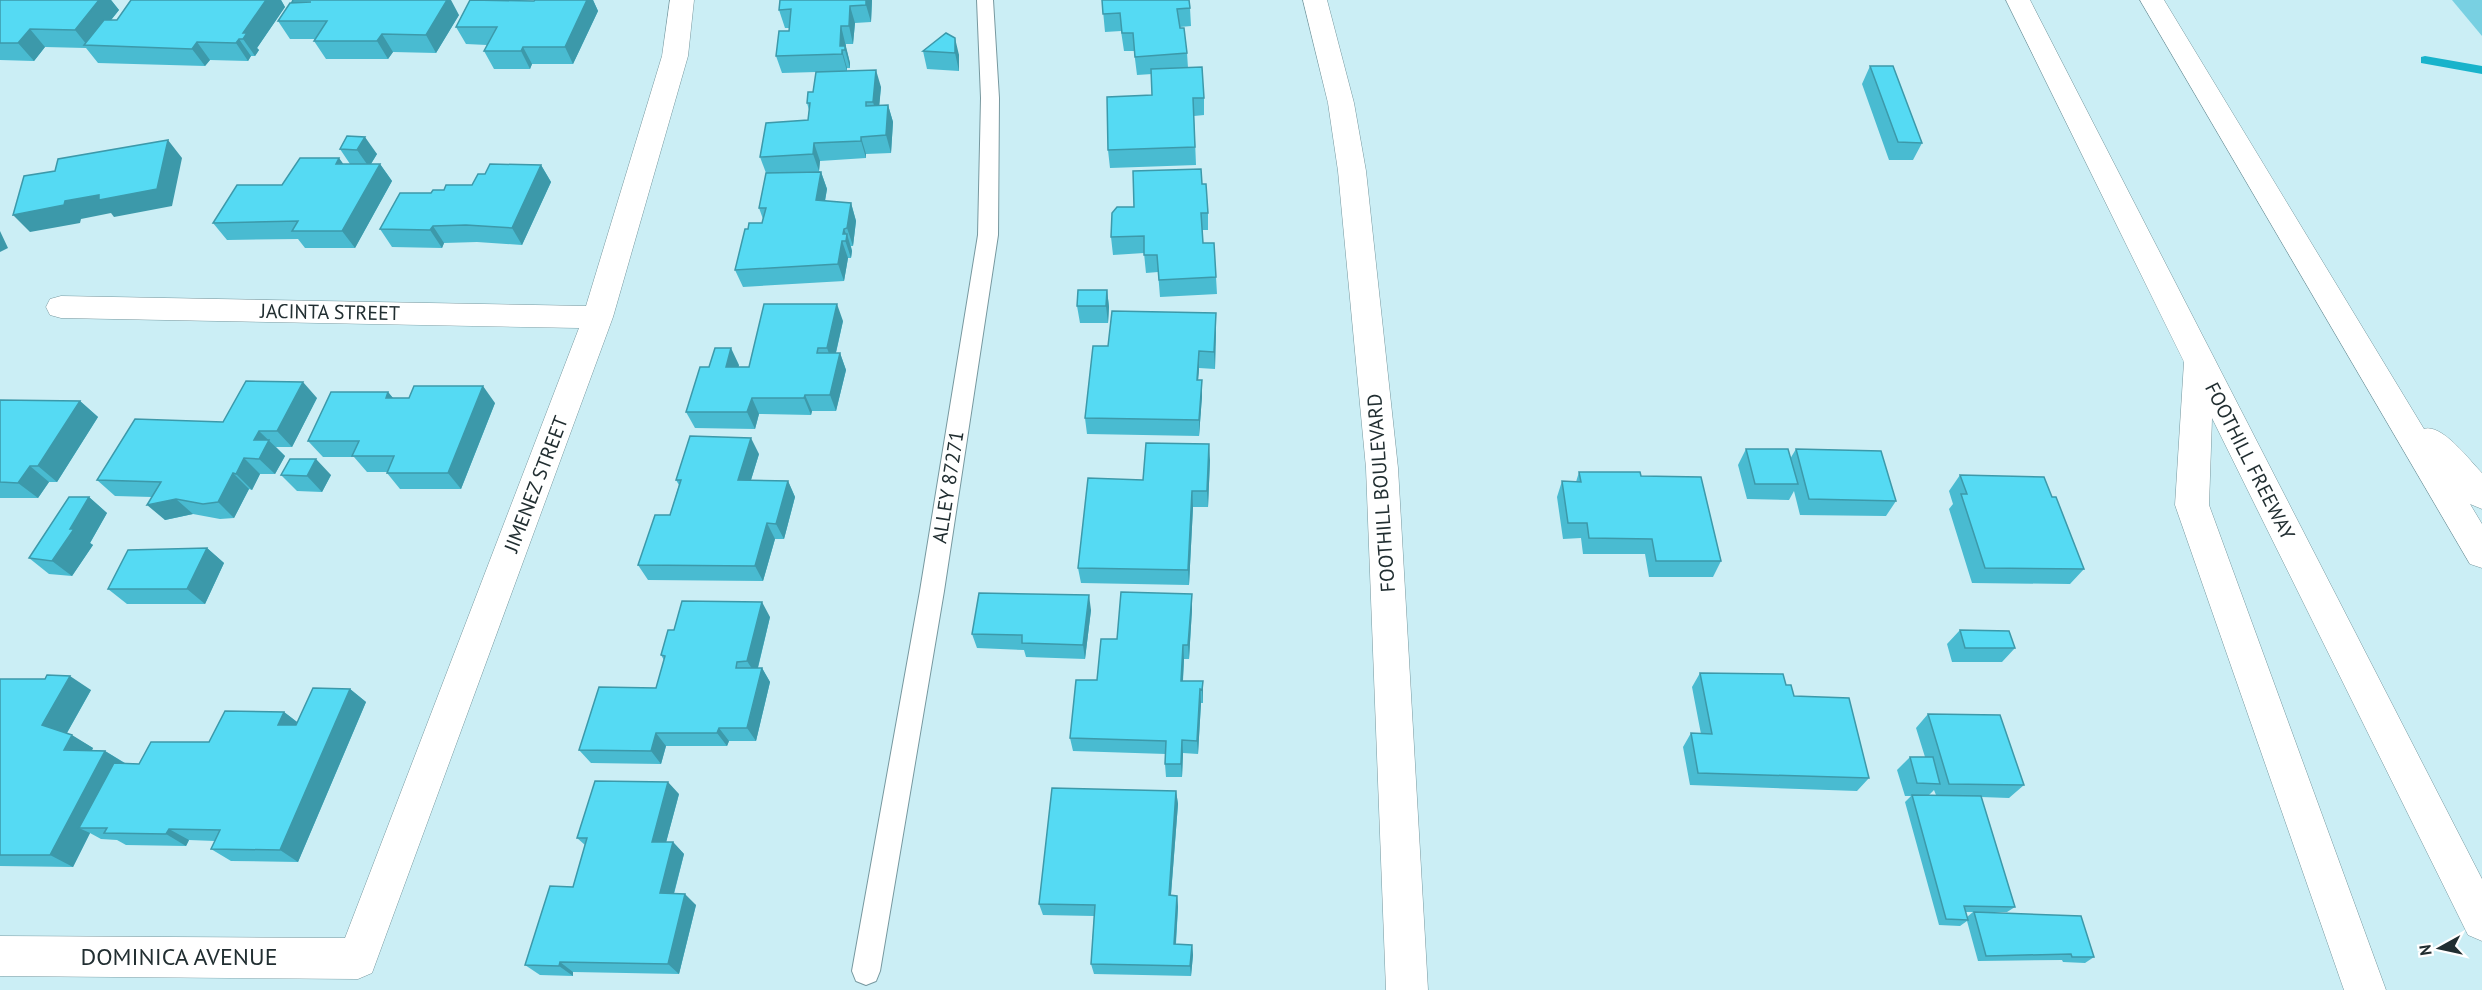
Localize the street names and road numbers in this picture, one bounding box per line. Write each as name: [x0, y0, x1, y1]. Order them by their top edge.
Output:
street label: JACINTA STREET: [259, 298, 400, 326]
street label: FOOTHILL FREEWAY: [2199, 378, 2301, 545]
street label: FOOTHILL BOULEVARD: [1361, 393, 1401, 593]
street label: JIMENEZ STREET: [498, 412, 574, 557]
street label: ALLEY 87271: [926, 429, 970, 545]
street label: DOMINICA AVENUE: [80, 941, 278, 972]

